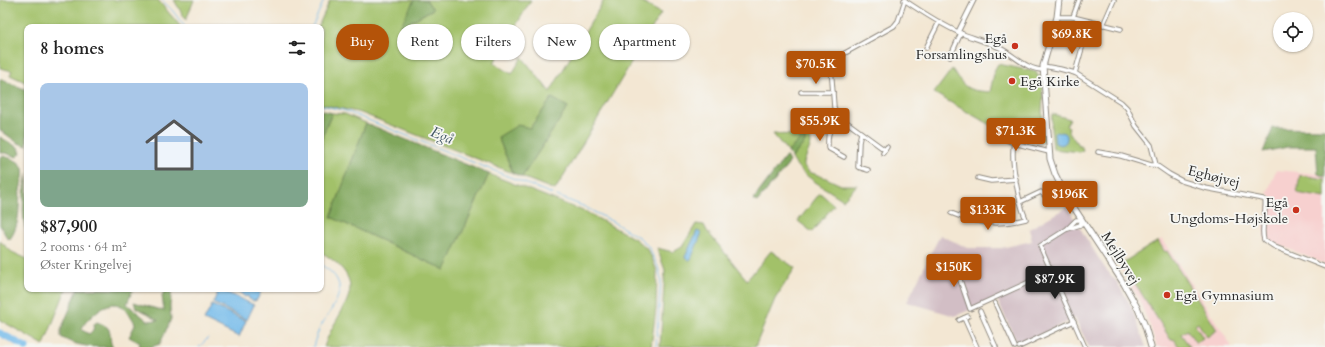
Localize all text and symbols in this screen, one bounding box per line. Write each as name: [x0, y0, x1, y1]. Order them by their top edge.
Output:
map controls: [1273, 12, 1313, 52]
button: locate: [1273, 12, 1313, 52]
pin: $69.8K: [1039, 21, 1105, 55]
chip: Buy: [336, 24, 389, 60]
chip: Rent: [397, 24, 453, 60]
chip: Filters: [461, 24, 525, 60]
chip: New: [533, 24, 591, 60]
chip: Apartment: [599, 24, 690, 60]
text: $69.8K: [1052, 25, 1092, 43]
place label: Egå Forsamlingshus: [916, 29, 1007, 64]
text: 8 homes: [40, 37, 104, 60]
icon: filters: [286, 37, 308, 59]
marker: Egå Forsamlingshus: [1010, 41, 1020, 51]
pin: $70.5K: [783, 51, 849, 85]
text: $70.5K: [796, 55, 836, 73]
place label: Egå Kirke: [1020, 72, 1080, 91]
marker: Egå Kirke: [1007, 76, 1017, 86]
pin: $55.9K: [787, 108, 853, 142]
icon: home: [138, 109, 210, 181]
text: $55.9K: [800, 112, 840, 130]
pin: $71.3K: [983, 118, 1049, 152]
water label: Egå: [428, 121, 457, 149]
text: $71.3K: [996, 122, 1036, 140]
street label: Eghøjvej: [1186, 161, 1242, 192]
pin: $196K: [1042, 181, 1098, 215]
text: $196K: [1051, 185, 1089, 203]
place label: Egå Ungdoms-Højskole: [1170, 193, 1288, 228]
pin: $133K: [960, 197, 1016, 231]
text: $133K: [969, 201, 1007, 219]
marker: Egå Ungdoms-Højskole: [1291, 205, 1301, 215]
text: $87,900: [40, 215, 97, 238]
street label: Mejlbyvej: [1097, 228, 1144, 288]
text: 2 rooms · 64 m²: [40, 238, 127, 256]
pin: $150K: [926, 254, 982, 288]
text: Øster Kringelvej: [40, 256, 132, 274]
text: $150K: [935, 258, 973, 276]
pin: $87.9K: [1022, 266, 1088, 300]
text: $87.9K: [1035, 270, 1075, 288]
place label: Egå Gymnasium: [1175, 286, 1274, 305]
marker: Egå Gymnasium: [1162, 290, 1172, 300]

